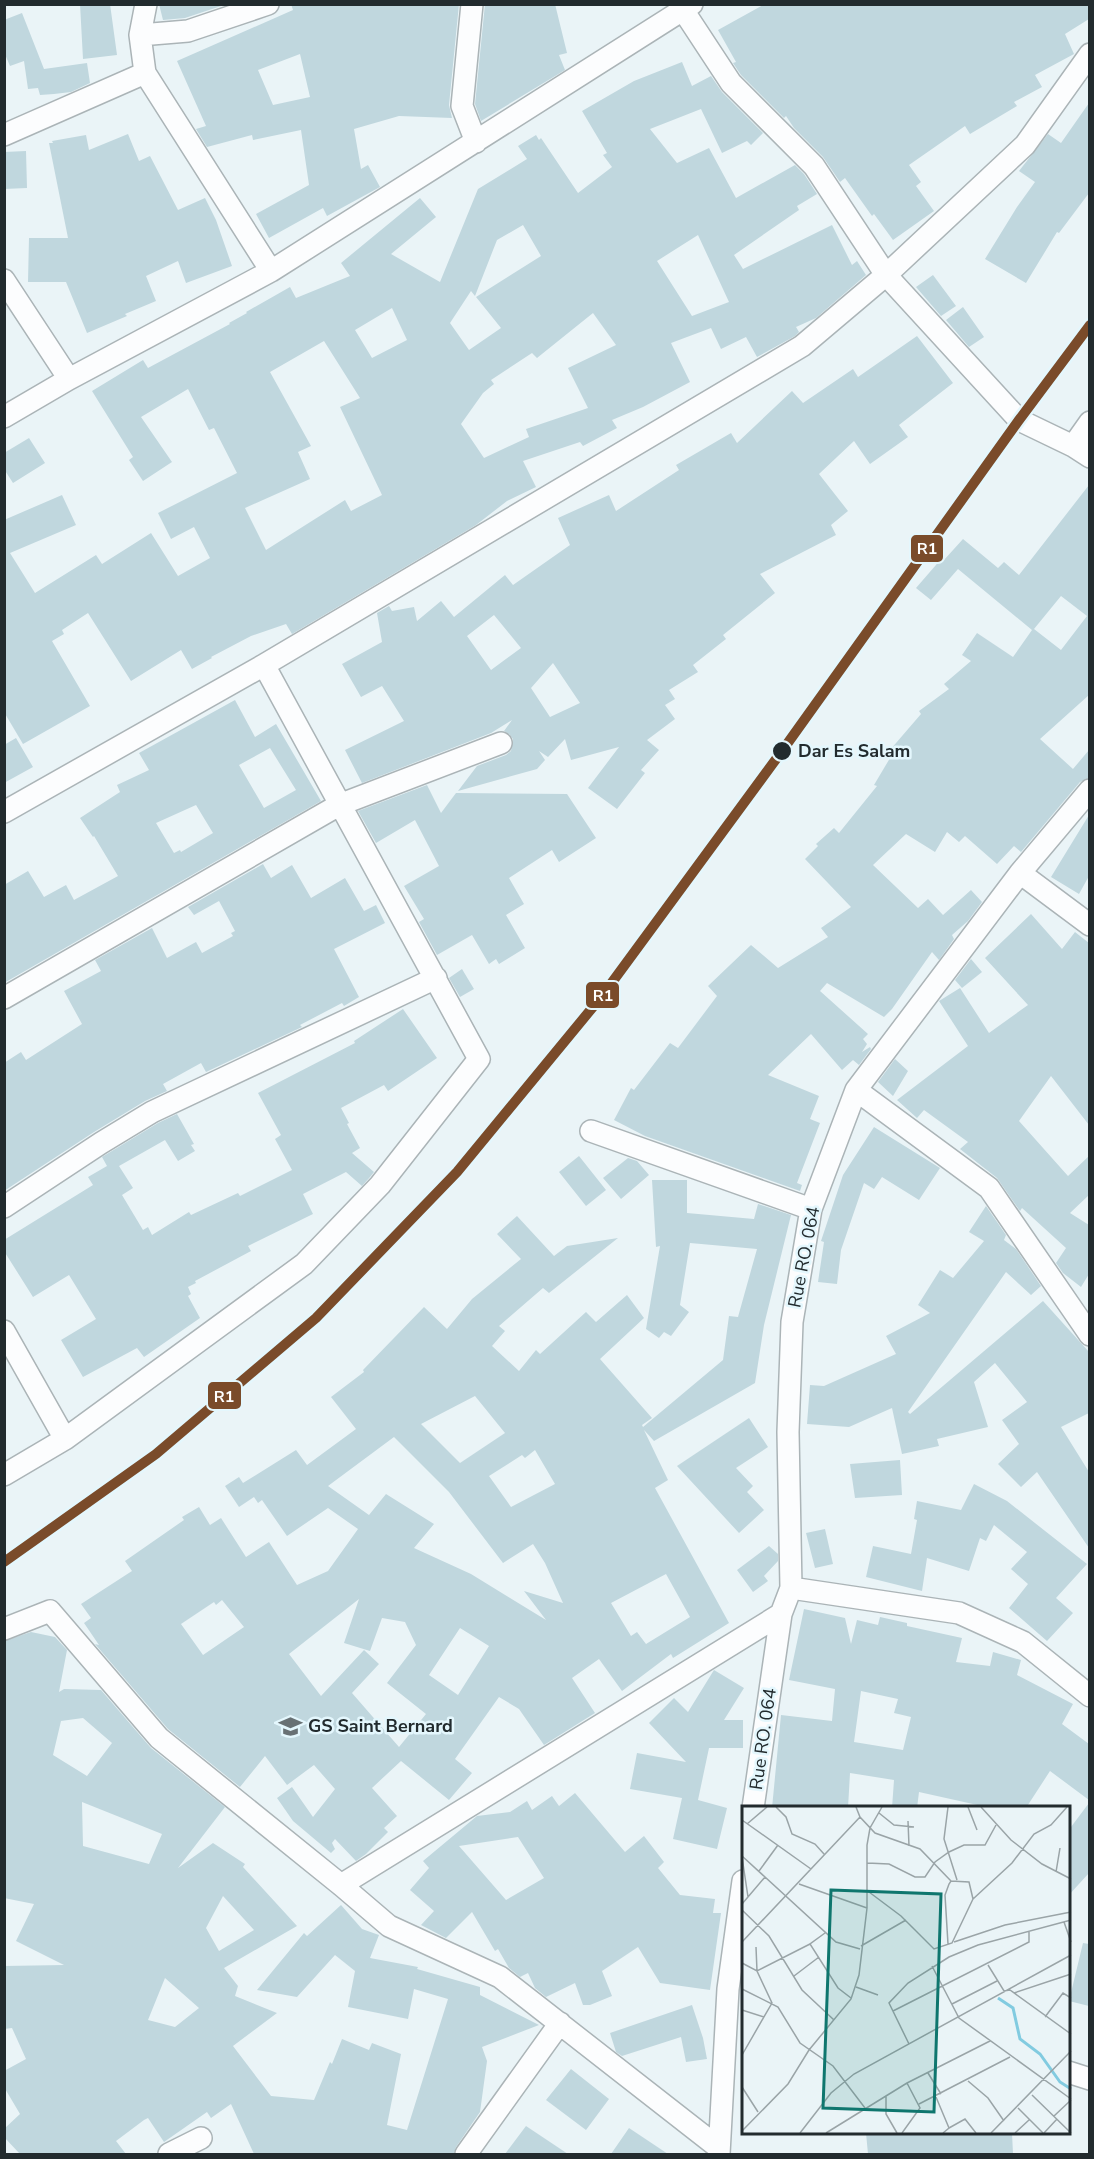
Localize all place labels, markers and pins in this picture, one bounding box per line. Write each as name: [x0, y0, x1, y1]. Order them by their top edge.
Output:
place label: Dar Es Salam: [798, 739, 910, 763]
marker: Dar Es Salam: [771, 740, 793, 762]
school or university icon: GS Saint Bernard: [277, 1713, 303, 1739]
place label: GS Saint Bernard: [308, 1714, 453, 1738]

